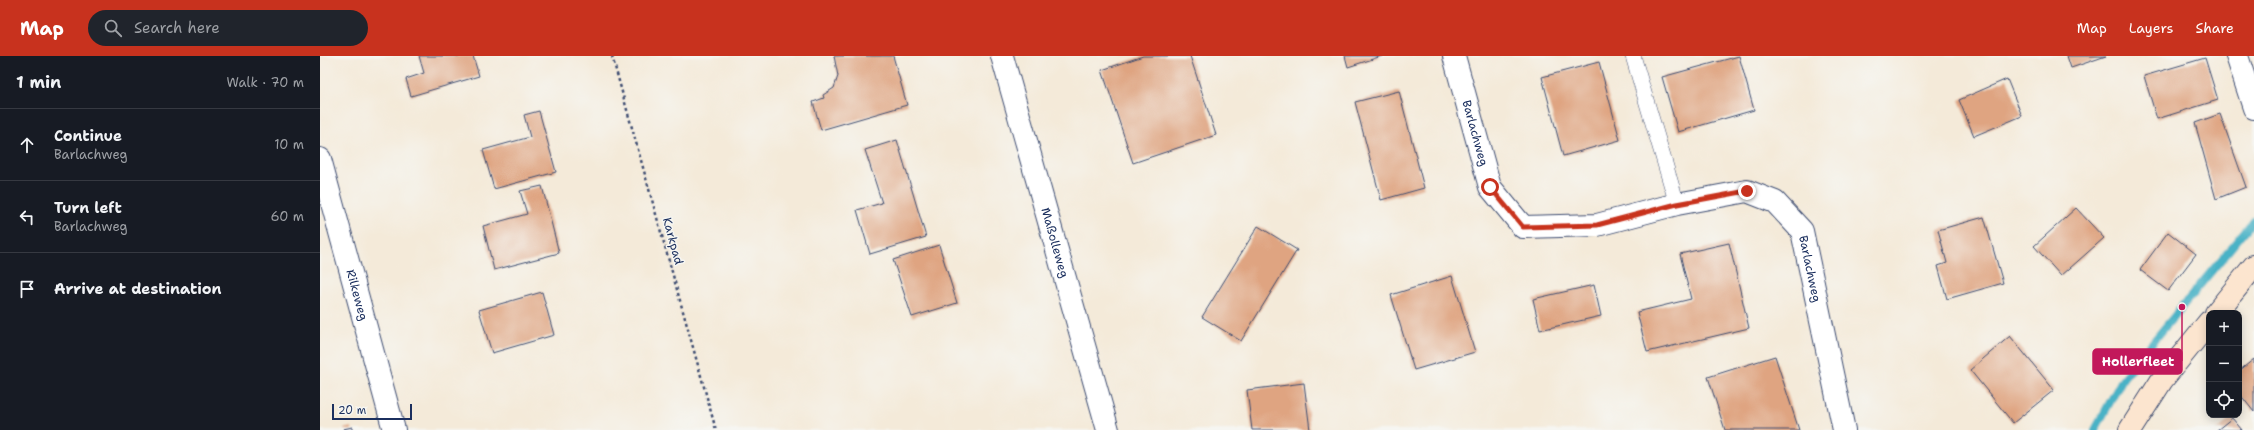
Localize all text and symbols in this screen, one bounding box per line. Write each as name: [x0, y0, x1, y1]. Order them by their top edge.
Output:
search box: [88, 10, 368, 46]
text: Map: [20, 16, 64, 41]
icon: search: [102, 17, 124, 39]
text: Search here: [134, 18, 220, 38]
text: Map: [2077, 19, 2107, 37]
text: Layers: [2129, 19, 2173, 37]
text: Share: [2195, 19, 2234, 37]
text: 1 min: [16, 71, 61, 93]
text: Walk · 70 m: [227, 74, 304, 91]
street label: Barlachweg: [1458, 98, 1492, 168]
text: Continue: [54, 126, 122, 146]
icon: ahead: [16, 134, 38, 156]
text: 10 m: [274, 136, 304, 153]
text: Barlachweg: [54, 146, 128, 163]
route start: [1481, 178, 1499, 196]
route end: [1738, 182, 1756, 200]
text: Turn left: [54, 198, 122, 218]
icon: left: [16, 206, 38, 228]
street label: Maßolleweg: [1037, 206, 1072, 280]
text: 60 m: [271, 208, 304, 225]
street label: Karkpad: [659, 216, 687, 267]
text: Barlachweg: [54, 218, 128, 235]
street label: Barlachweg: [1795, 234, 1825, 304]
street label: Rilkeweg: [342, 268, 372, 323]
icon: arrive: [16, 278, 38, 300]
text: Arrive at destination: [54, 279, 222, 299]
map controls: [2206, 310, 2242, 418]
button: +: [2206, 310, 2242, 346]
button: −: [2206, 346, 2242, 382]
callout: Hollerfleet: [2093, 349, 2182, 374]
text: Hollerfleet: [2102, 353, 2174, 370]
button: locate: [2206, 382, 2242, 418]
scale bar: [332, 402, 412, 421]
text: 20 m: [338, 403, 366, 418]

